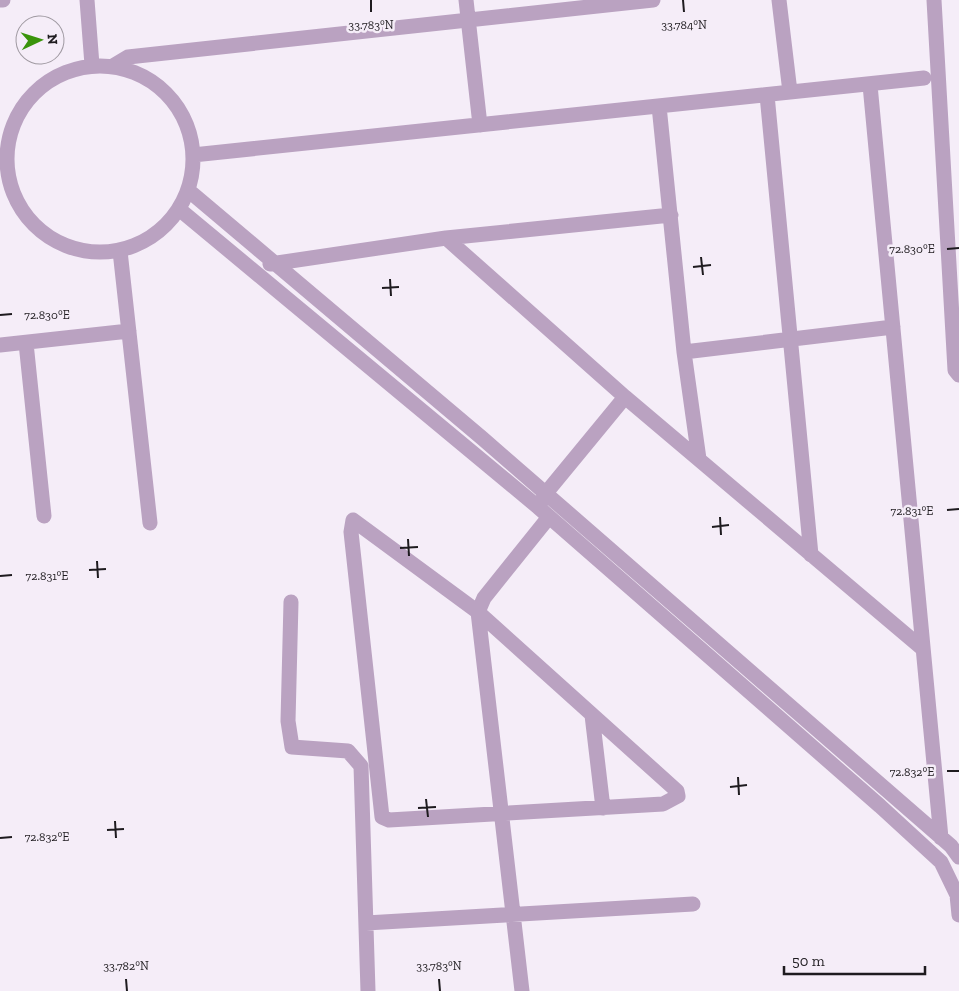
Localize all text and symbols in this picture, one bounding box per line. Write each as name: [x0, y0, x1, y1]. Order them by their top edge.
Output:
north arrow: [15, 15, 65, 65]
text: 33.783°N: [348, 18, 394, 32]
text: 33.784°N: [661, 18, 707, 32]
text: N: [44, 33, 61, 45]
text: 72.830°E: [889, 242, 935, 256]
text: 72.830°E: [24, 308, 70, 322]
text: 72.831°E: [891, 504, 933, 518]
text: 72.831°E: [26, 569, 68, 583]
text: 72.832°E: [890, 765, 934, 779]
text: 72.832°E: [25, 830, 69, 844]
scale bar: [784, 944, 925, 976]
text: 50 m: [792, 952, 825, 970]
text: 33.782°N: [103, 959, 149, 973]
text: 33.783°N: [416, 959, 462, 973]

